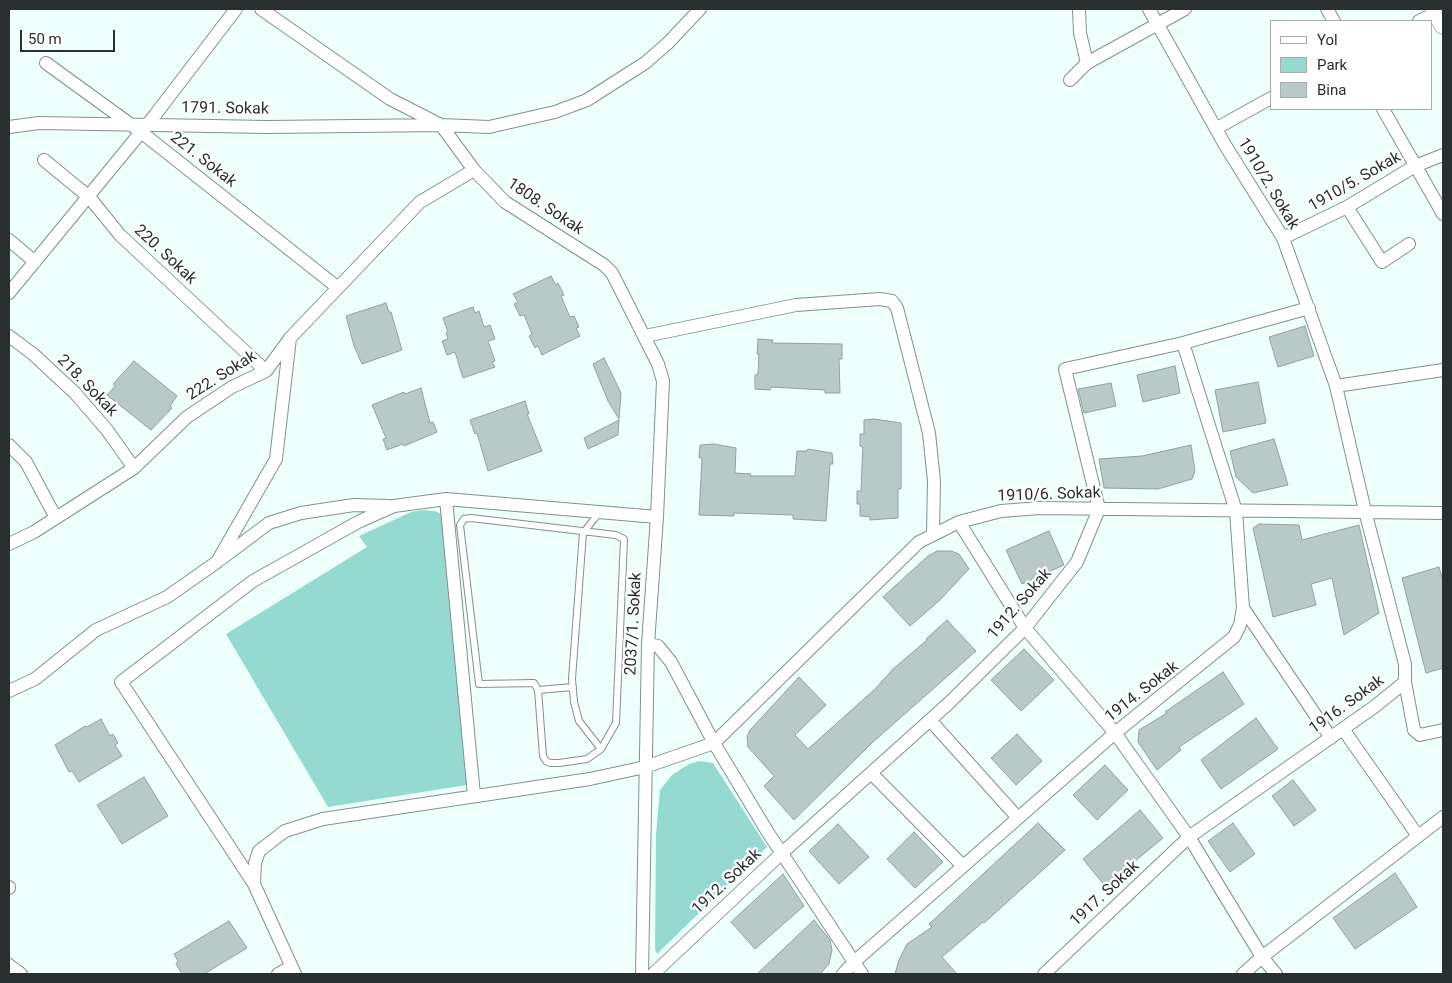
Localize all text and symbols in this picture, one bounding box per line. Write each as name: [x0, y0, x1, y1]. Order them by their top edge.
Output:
scale bar: [22, 20, 118, 52]
legend: [1270, 20, 1432, 110]
text: 50 m: [28, 30, 62, 48]
text: Yol: [1317, 31, 1338, 49]
text: Park: [1317, 56, 1347, 74]
text: Bina: [1317, 81, 1346, 99]
street label: 1791. Sokak: [181, 99, 269, 119]
street label: 221. Sokak: [166, 128, 240, 192]
street label: 1910/2. Sokak: [1233, 135, 1303, 233]
street label: 1910/5. Sokak: [1305, 148, 1405, 216]
street label: 1808. Sokak: [503, 175, 587, 239]
street label: 220. Sokak: [130, 221, 200, 289]
street label: 222. Sokak: [184, 347, 260, 405]
street label: 218. Sokak: [53, 351, 121, 421]
street label: 1910/6. Sokak: [997, 484, 1101, 506]
street label: 1912. Sokak: [984, 565, 1056, 643]
street label: 2037/1. Sokak: [622, 572, 646, 676]
street label: 1914. Sokak: [1102, 657, 1182, 727]
street label: 1916. Sokak: [1306, 671, 1388, 739]
street label: 1912. Sokak: [688, 845, 766, 919]
street label: 1917. Sokak: [1066, 857, 1144, 931]

